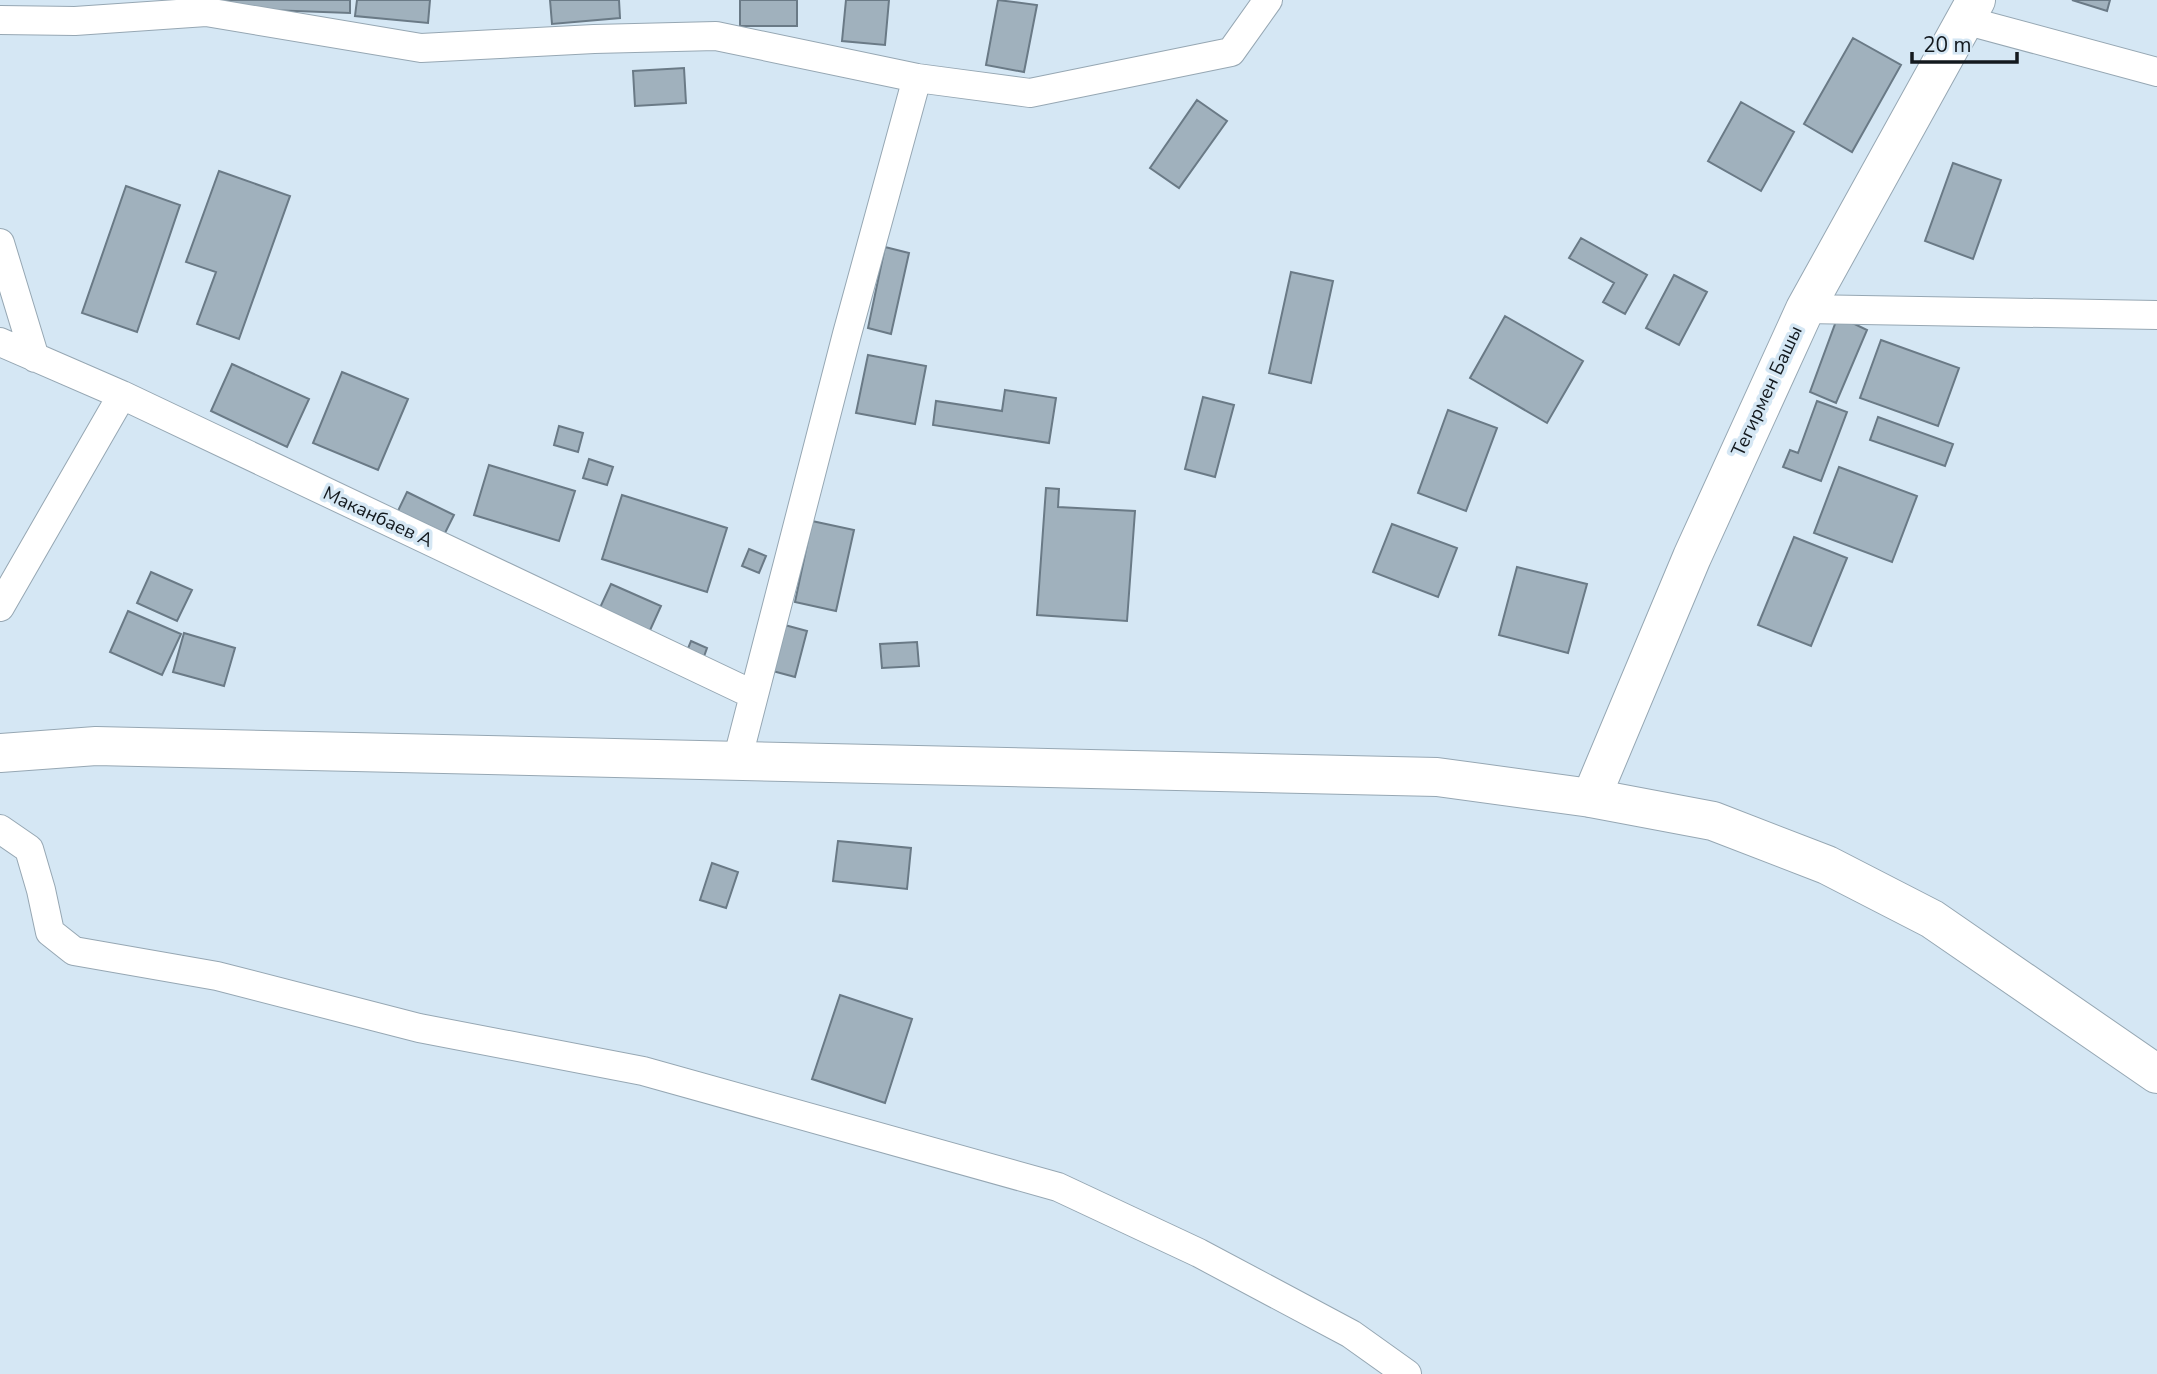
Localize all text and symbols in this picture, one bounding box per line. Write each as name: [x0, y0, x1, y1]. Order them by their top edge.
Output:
scale bar: [1912, 21, 2017, 65]
text: 20 m: [1923, 31, 1972, 59]
street label: Тегирмен Башы: [1725, 321, 1809, 461]
street label: Маканбаев А: [319, 480, 437, 554]

